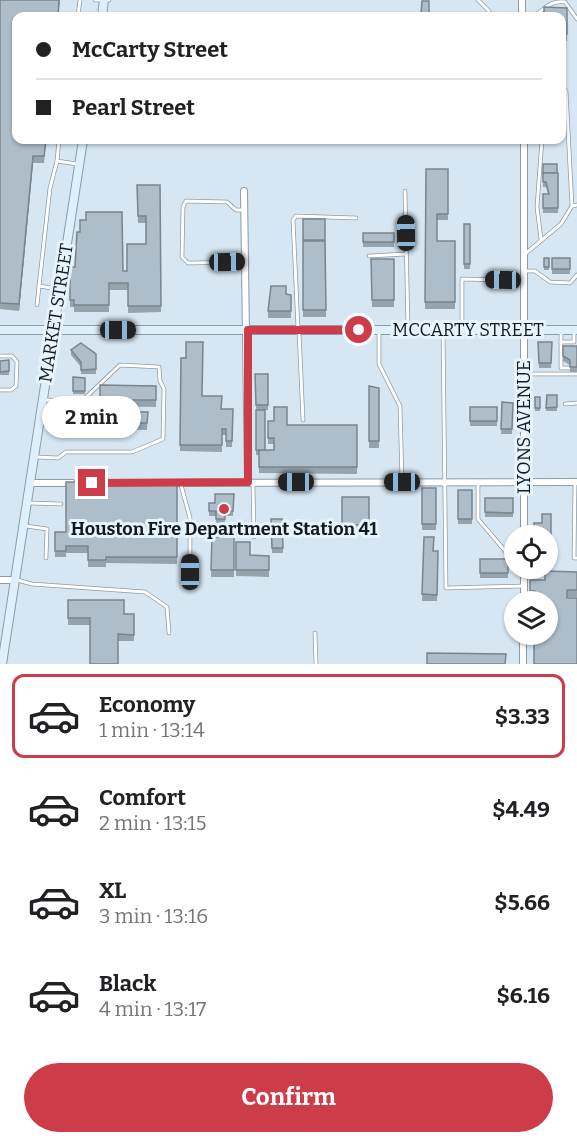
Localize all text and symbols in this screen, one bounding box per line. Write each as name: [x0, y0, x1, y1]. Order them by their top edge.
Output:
text: McCarty Street: [72, 36, 228, 63]
text: Pearl Street: [72, 94, 195, 121]
car: [397, 215, 415, 251]
street label: MARKET STREET: [34, 241, 78, 384]
car: [209, 253, 245, 271]
car: [485, 271, 521, 289]
route start: [345, 316, 372, 343]
street label: MCCARTY STREET: [392, 319, 544, 341]
car: [100, 321, 136, 339]
street label: LYONS AVENUE: [513, 360, 535, 494]
callout: 2 min: [42, 396, 142, 438]
text: 2 min: [65, 405, 118, 429]
route end: [78, 469, 105, 496]
car: [278, 473, 314, 491]
car: [384, 473, 420, 491]
marker: Houston Fire Department Station 41: [217, 502, 231, 516]
place label: Houston Fire Department Station 41: [71, 518, 377, 540]
map controls: [504, 525, 558, 645]
button: locate: [504, 525, 558, 579]
car: [181, 554, 199, 590]
button: layers: [504, 591, 558, 645]
icon: car: [27, 689, 81, 743]
text: Economy: [99, 691, 195, 718]
text: $3.33: [495, 703, 550, 730]
text: 1 min · 13:14: [99, 718, 205, 742]
icon: car: [27, 782, 81, 836]
text: Comfort: [99, 784, 186, 811]
text: $4.49: [492, 796, 550, 823]
text: 2 min · 13:15: [99, 811, 206, 835]
icon: car: [27, 875, 81, 929]
text: XL: [99, 877, 126, 904]
text: $5.66: [494, 889, 550, 916]
text: 3 min · 13:16: [99, 904, 208, 928]
icon: car: [27, 968, 81, 1022]
text: Black: [99, 970, 156, 997]
text: $6.16: [496, 982, 550, 1009]
text: 4 min · 13:17: [99, 997, 206, 1021]
button: Confirm: [24, 1063, 553, 1132]

